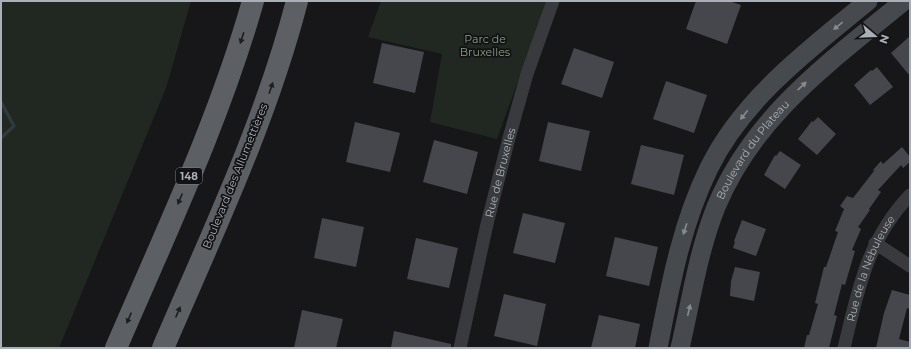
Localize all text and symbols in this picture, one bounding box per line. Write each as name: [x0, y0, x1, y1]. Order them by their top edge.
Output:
north arrow: [855, 16, 895, 56]
one-way arrow: [833, 21, 844, 30]
park label: Parc de Bruxelles: [460, 32, 511, 59]
one-way arrow: [239, 33, 245, 45]
text: N: [876, 33, 893, 46]
one-way arrow: [797, 81, 807, 91]
one-way arrow: [268, 82, 274, 94]
street label: Boulevard du Plateau: [713, 97, 792, 202]
street label: Boulevard des Allumettières: [199, 101, 271, 251]
one-way arrow: [740, 110, 749, 121]
street label: Rue de Bruxelles: [482, 125, 519, 219]
road number: 148: [176, 168, 202, 184]
one-way arrow: [176, 193, 182, 205]
street label: Rue de la Nébuleuse: [844, 212, 898, 323]
one-way arrow: [681, 224, 687, 236]
one-way arrow: [686, 304, 692, 316]
one-way arrow: [176, 306, 182, 318]
one-way arrow: [125, 313, 131, 325]

